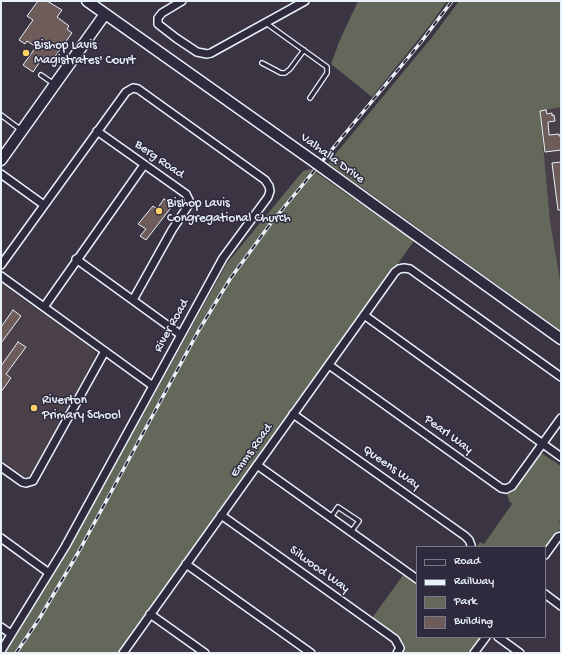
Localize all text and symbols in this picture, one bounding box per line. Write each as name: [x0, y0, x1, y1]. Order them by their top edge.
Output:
place label: Bishop Lavis Magistrates' Court: [34, 38, 135, 69]
marker: Bishop Lavis Magistrates' Court: [21, 48, 31, 58]
street label: Valhalla Drive: [297, 130, 367, 188]
street label: Berg Road: [131, 137, 187, 183]
place label: Bishop Lavis Congregational Church: [167, 196, 291, 227]
marker: Bishop Lavis Congregational Church: [154, 206, 164, 216]
street label: River Road: [151, 297, 193, 355]
place label: Riverton Primary School: [42, 393, 121, 424]
marker: Riverton Primary School: [29, 403, 39, 413]
street label: Pearl Way: [421, 412, 475, 458]
street label: Emms Road: [227, 421, 277, 481]
street label: Queens Way: [359, 442, 423, 494]
street label: Silwood Way: [286, 543, 352, 597]
legend: [416, 546, 546, 638]
text: Road: [454, 555, 480, 569]
text: Railway: [454, 575, 494, 589]
text: Park: [454, 595, 477, 609]
text: Building: [454, 615, 493, 629]

